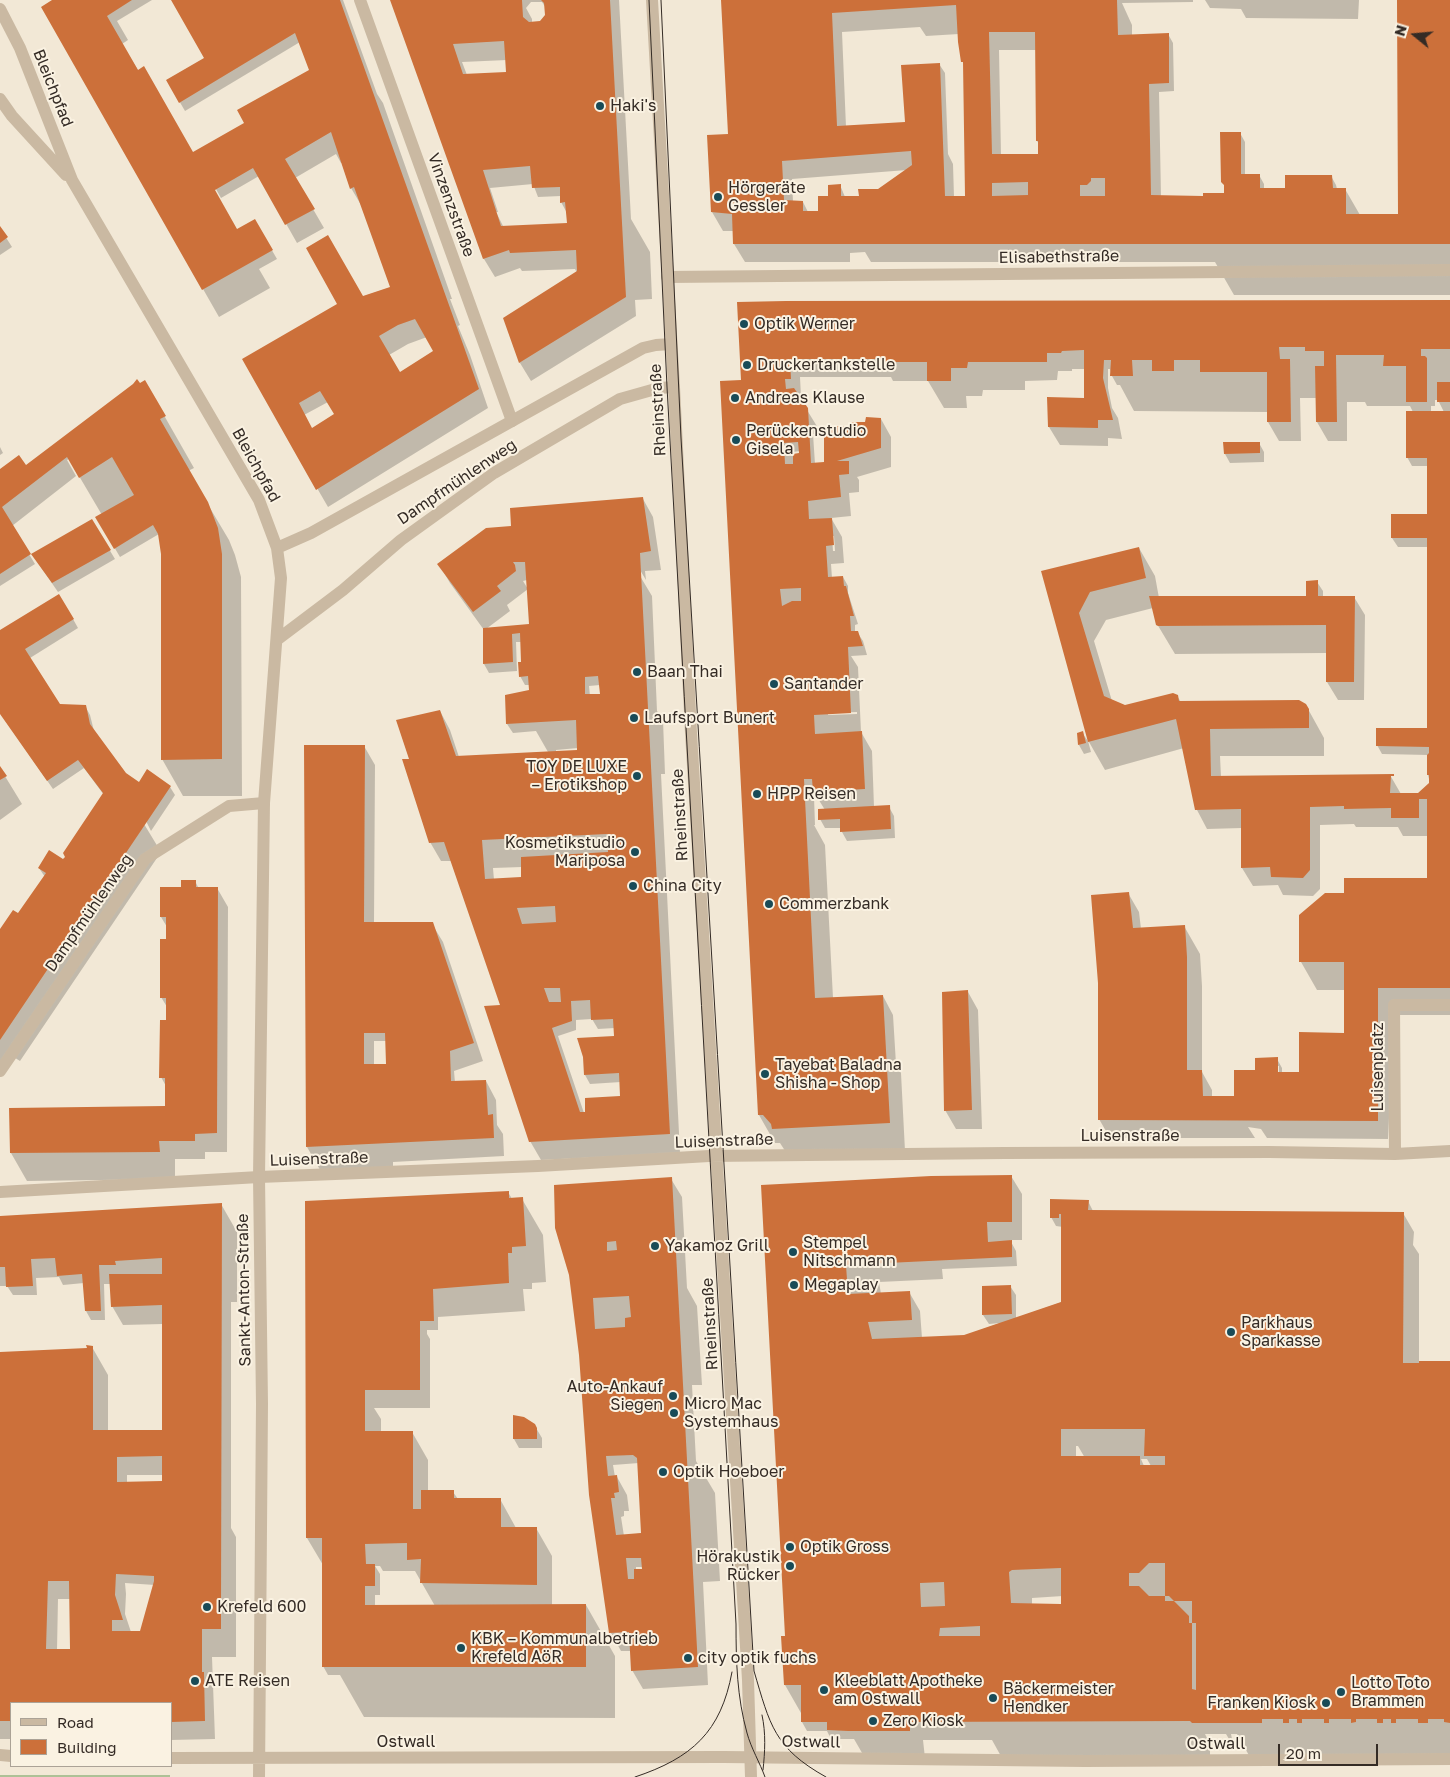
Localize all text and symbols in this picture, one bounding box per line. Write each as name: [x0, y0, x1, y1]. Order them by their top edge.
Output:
north arrow: [1390, 10, 1440, 60]
text: N: [1390, 23, 1410, 38]
street label: Bleichpfad: [29, 46, 77, 130]
place label: Haki's: [610, 96, 657, 116]
marker: Haki's: [594, 100, 606, 112]
street label: Vinzenzstraße: [423, 151, 479, 259]
place label: Hörgeräte Gessler: [728, 178, 806, 216]
marker: Hörgeräte Gessler: [712, 191, 724, 203]
street label: Elisabethstraße: [999, 246, 1119, 268]
place label: Optik Werner: [754, 314, 855, 334]
marker: Optik Werner: [738, 318, 750, 330]
place label: Druckertankstelle: [757, 355, 895, 375]
marker: Druckertankstelle: [741, 359, 753, 371]
street label: Rheinstraße: [646, 363, 670, 457]
place label: Andreas Klause: [745, 388, 865, 408]
marker: Andreas Klause: [729, 392, 741, 404]
place label: Perückenstudio Gisela: [746, 421, 866, 459]
street label: Bleichpfad: [228, 425, 284, 505]
marker: Perückenstudio Gisela: [730, 434, 742, 446]
street label: Dampfmühlenweg: [394, 435, 520, 529]
place label: Baan Thai: [647, 662, 723, 682]
marker: Baan Thai: [631, 666, 643, 678]
place label: Santander: [784, 674, 864, 694]
marker: Santander: [768, 678, 780, 690]
place label: Laufsport Bunert: [644, 708, 775, 728]
marker: Laufsport Bunert: [628, 712, 640, 724]
place label: TOY DE LUXE – Erotikshop: [526, 757, 627, 795]
street label: Rheinstraße: [668, 768, 692, 862]
marker: TOY DE LUXE – Erotikshop: [631, 770, 643, 782]
place label: HPP Reisen: [767, 784, 856, 804]
marker: HPP Reisen: [751, 788, 763, 800]
place label: Kosmetikstudio Mariposa: [505, 833, 625, 871]
marker: Kosmetikstudio Mariposa: [629, 846, 641, 858]
street label: Dampfmühlenweg: [41, 850, 137, 976]
place label: China City: [643, 876, 722, 896]
marker: China City: [627, 880, 639, 892]
place label: Commerzbank: [779, 894, 889, 914]
marker: Commerzbank: [763, 898, 775, 910]
street label: Luisenplatz: [1368, 1022, 1388, 1112]
place label: Tayebat Baladna Shisha - Shop: [775, 1055, 902, 1093]
marker: Tayebat Baladna Shisha - Shop: [759, 1068, 771, 1080]
street label: Luisenstraße: [1081, 1126, 1179, 1146]
street label: Luisenstraße: [674, 1130, 774, 1152]
street label: Luisenstraße: [269, 1148, 369, 1170]
street label: Sankt-Anton-Straße: [233, 1213, 255, 1367]
place label: Stempel Nitschmann: [803, 1233, 896, 1271]
place label: Yakamoz Grill: [665, 1236, 769, 1256]
marker: Yakamoz Grill: [649, 1240, 661, 1252]
marker: Stempel Nitschmann: [787, 1246, 799, 1258]
place label: Megaplay: [804, 1275, 879, 1295]
street label: Rheinstraße: [698, 1277, 722, 1371]
marker: Megaplay: [788, 1279, 800, 1291]
place label: Parkhaus Sparkasse: [1241, 1313, 1321, 1351]
marker: Parkhaus Sparkasse: [1225, 1326, 1237, 1338]
place label: Auto-Ankauf Siegen: [567, 1377, 663, 1415]
marker: Auto-Ankauf Siegen: [667, 1390, 679, 1402]
place label: Micro Mac Systemhaus: [684, 1394, 778, 1432]
marker: Micro Mac Systemhaus: [668, 1407, 680, 1419]
place label: Optik Hoeboer: [673, 1462, 784, 1482]
marker: Optik Hoeboer: [657, 1466, 669, 1478]
place label: Optik Gross: [800, 1537, 889, 1557]
marker: Optik Gross: [784, 1541, 796, 1553]
place label: Hörakustik Rücker: [696, 1547, 780, 1585]
marker: Hörakustik Rücker: [784, 1560, 796, 1572]
place label: Krefeld 600: [217, 1597, 307, 1617]
marker: Krefeld 600: [201, 1601, 213, 1613]
place label: KBK – Kommunalbetrieb Krefeld AöR: [471, 1629, 658, 1667]
marker: KBK – Kommunalbetrieb Krefeld AöR: [455, 1642, 467, 1654]
place label: city optik fuchs: [698, 1648, 816, 1668]
marker: city optik fuchs: [682, 1652, 694, 1664]
place label: ATE Reisen: [205, 1671, 290, 1691]
place label: Kleeblatt Apotheke am Ostwall: [834, 1671, 983, 1709]
place label: Lotto Toto Brammen: [1351, 1673, 1430, 1711]
marker: ATE Reisen: [189, 1675, 201, 1687]
place label: Bäckermeister Hendker: [1003, 1679, 1114, 1717]
marker: Kleeblatt Apotheke am Ostwall: [818, 1684, 830, 1696]
marker: Lotto Toto Brammen: [1335, 1686, 1347, 1698]
marker: Bäckermeister Hendker: [987, 1692, 999, 1704]
place label: Franken Kiosk: [1207, 1693, 1316, 1713]
marker: Franken Kiosk: [1320, 1697, 1332, 1709]
legend: [10, 1702, 172, 1767]
place label: Zero Kiosk: [883, 1711, 964, 1731]
text: Road: [57, 1713, 94, 1731]
marker: Zero Kiosk: [867, 1715, 879, 1727]
street label: Ostwall: [377, 1732, 435, 1752]
street label: Ostwall: [781, 1732, 841, 1752]
street label: Ostwall: [1187, 1734, 1245, 1754]
scale bar: [1280, 1734, 1380, 1766]
text: Building: [57, 1738, 117, 1756]
text: 20 m: [1286, 1744, 1321, 1762]

